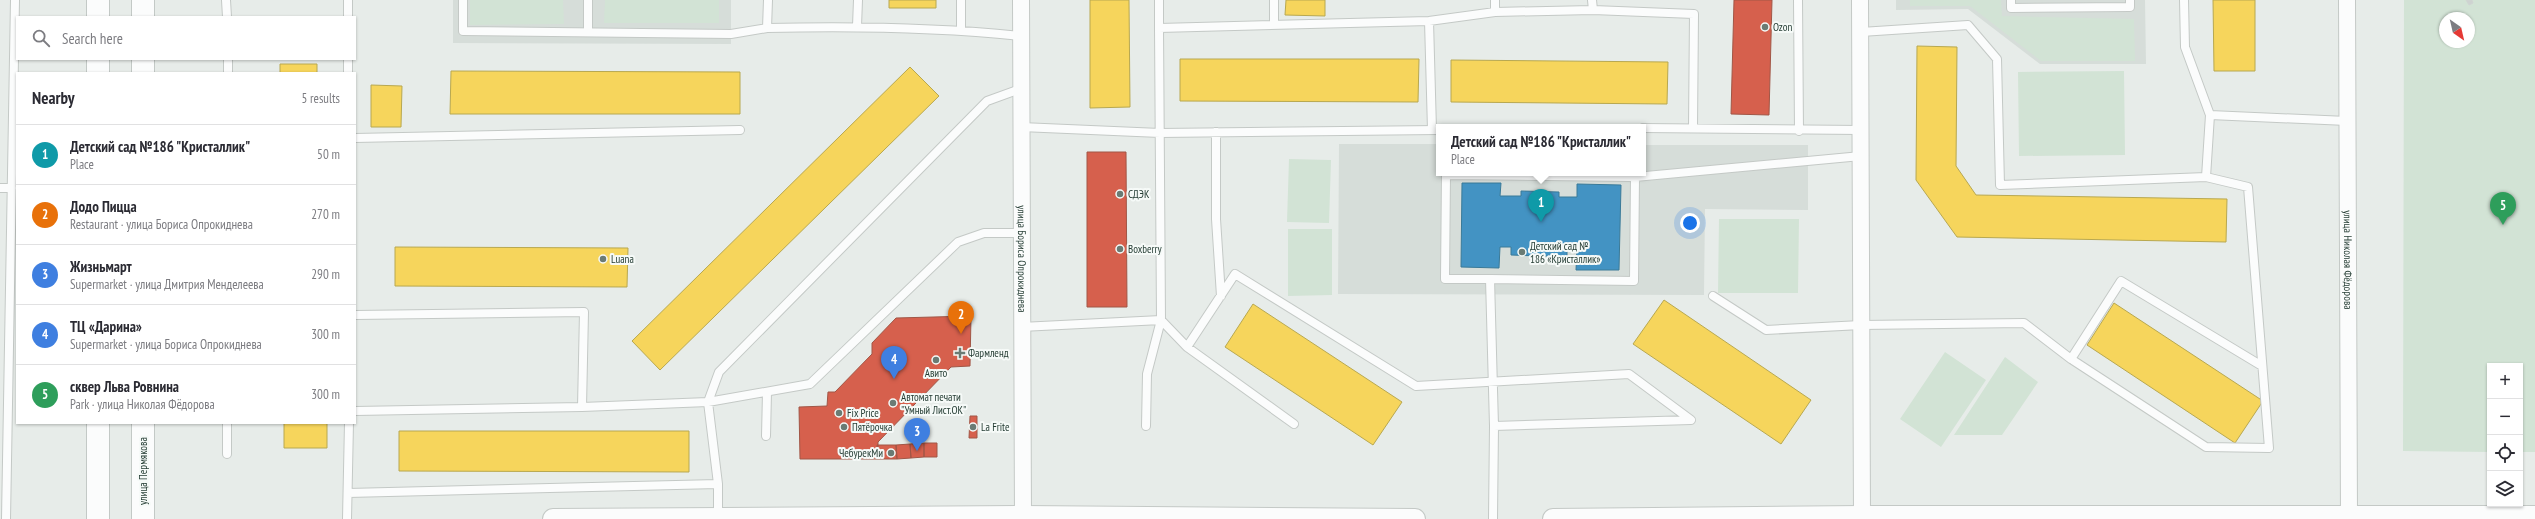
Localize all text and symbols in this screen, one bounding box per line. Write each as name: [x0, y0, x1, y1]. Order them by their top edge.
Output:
north arrow: [2439, 12, 2475, 48]
search box: [16, 16, 356, 60]
place label: Ozon: [1773, 20, 1792, 34]
marker: Ozon: [1760, 22, 1770, 32]
icon: search: [30, 27, 52, 49]
text: Search here: [62, 29, 123, 48]
text: Nearby: [32, 87, 75, 109]
text: 5 results: [301, 90, 340, 107]
popup: [1436, 124, 1646, 176]
text: Детский сад №186 "Кристаллик": [1451, 132, 1631, 151]
text: Детский сад №186 "Кристаллик": [70, 137, 250, 156]
text: 1: [42, 146, 48, 163]
text: 50 m: [317, 146, 340, 163]
text: Place: [1451, 151, 1475, 168]
text: Place: [70, 156, 94, 173]
place label: СДЭК: [1128, 187, 1150, 201]
marker: СДЭК: [1115, 189, 1125, 199]
pin: 1: [1528, 189, 1554, 222]
pin: 5: [2490, 192, 2516, 225]
text: Додо Пицца: [70, 197, 137, 216]
street label: улица Бориса Опрокиднева: [1015, 205, 1029, 313]
text: 2: [42, 206, 48, 223]
text: 270 m: [311, 206, 340, 223]
street label: улица Николая Фёдорова: [2341, 210, 2355, 310]
your location: [1680, 213, 1700, 233]
text: Restaurant · улица Бориса Опрокиднева: [70, 216, 253, 233]
place label: Детский сад № 186 «Кристаллик»: [1530, 239, 1600, 266]
place label: Boxberry: [1128, 242, 1163, 256]
marker: Boxberry: [1115, 244, 1125, 254]
marker: Детский сад № 186 «Кристаллик»: [1517, 247, 1527, 257]
place label: Luana: [611, 252, 634, 266]
marker: Luana: [598, 254, 608, 264]
text: Жизньмарт: [70, 257, 132, 276]
text: 3: [42, 266, 48, 283]
text: 290 m: [311, 266, 340, 283]
text: Supermarket · улица Дмитрия Менделеева: [70, 276, 264, 293]
pin: 2: [948, 301, 974, 334]
text: ТЦ «Дарина»: [70, 317, 142, 336]
text: 4: [42, 326, 48, 343]
text: 300 m: [311, 326, 340, 343]
text: Supermarket · улица Бориса Опрокиднева: [70, 336, 262, 353]
pin: 4: [881, 346, 907, 379]
place label: Фармленд: [968, 346, 1009, 360]
marker: Фармленд: [955, 348, 965, 358]
marker: Авито: [931, 355, 941, 365]
map controls: [2487, 363, 2523, 507]
button: +: [2487, 363, 2523, 399]
place label: Авито: [925, 366, 948, 380]
text: сквер Льва Ровнина: [70, 377, 179, 396]
text: 5: [42, 386, 48, 403]
text: 300 m: [311, 386, 340, 403]
place label: Автомат печати "Умный Лист.ОК": [901, 390, 966, 417]
text: Park · улица Николая Фёдорова: [70, 396, 215, 413]
marker: Автомат печати "Умный Лист.ОК": [888, 398, 898, 408]
button: −: [2487, 399, 2523, 435]
place label: Fix Price: [847, 406, 879, 420]
marker: Fix Price: [834, 408, 844, 418]
pin: 3: [904, 418, 930, 451]
place label: Пятёрочка: [852, 420, 893, 434]
place label: La Frite: [981, 420, 1010, 434]
marker: Пятёрочка: [839, 422, 849, 432]
marker: La Frite: [968, 422, 978, 432]
button: locate: [2487, 435, 2523, 471]
street label: улица Пермякова: [136, 437, 150, 505]
place label: ЧебурекМи: [839, 446, 883, 460]
marker: ЧебурекМи: [886, 448, 896, 458]
button: layers: [2487, 471, 2523, 507]

